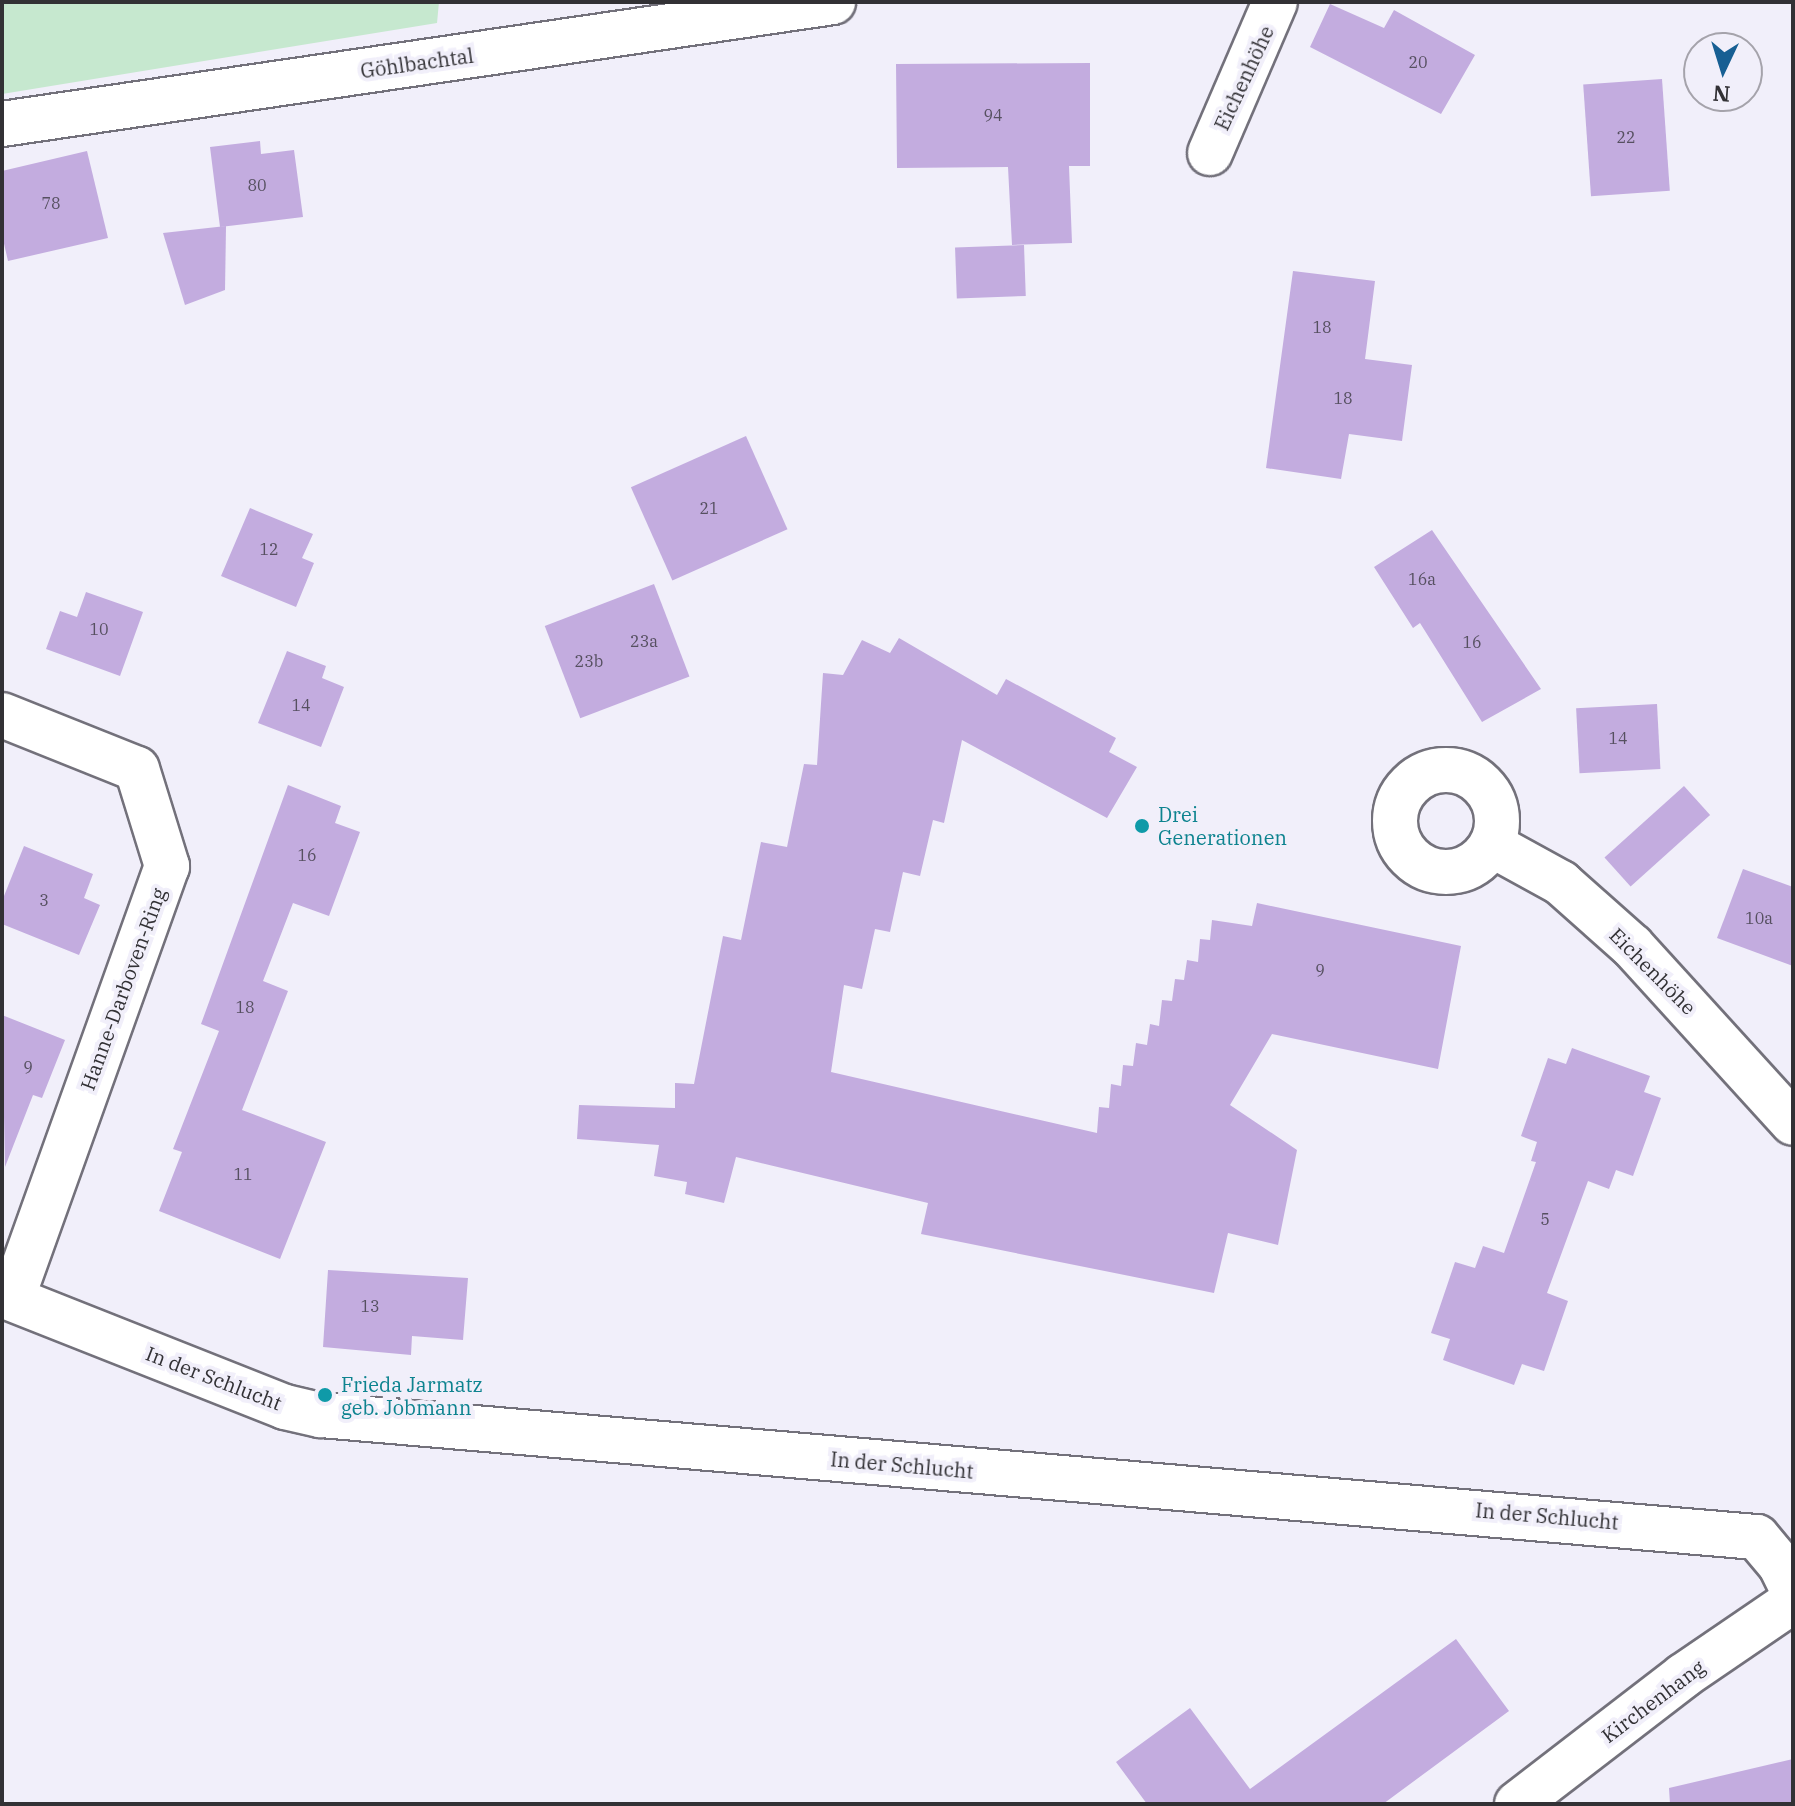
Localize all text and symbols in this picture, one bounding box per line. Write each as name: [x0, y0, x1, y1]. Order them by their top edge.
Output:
street label: Eichenhöhe: [1209, 22, 1279, 134]
north arrow: [1683, 32, 1763, 112]
street label: Göhlbachtal: [359, 43, 475, 83]
house number: 20: [1408, 52, 1428, 72]
text: N: [1712, 79, 1731, 110]
house number: 94: [983, 105, 1003, 125]
house number: 22: [1616, 127, 1636, 147]
house number: 80: [247, 175, 267, 195]
house number: 78: [41, 193, 61, 213]
house number: 18: [1312, 317, 1332, 337]
house number: 18: [1333, 388, 1353, 408]
house number: 21: [699, 498, 719, 518]
house number: 12: [259, 539, 279, 559]
house number: 16a: [1408, 569, 1436, 589]
house number: 10: [89, 619, 109, 639]
house number: 23a: [630, 631, 658, 651]
house number: 16: [1462, 632, 1482, 652]
house number: 23b: [575, 651, 603, 671]
house number: 14: [291, 695, 311, 715]
house number: 14: [1608, 728, 1628, 748]
place label: Drei Generationen: [1158, 802, 1287, 849]
marker: Drei Generationen: [1133, 817, 1151, 835]
house number: 16: [297, 845, 317, 865]
street label: Hanne-Darboven-Ring: [75, 885, 171, 1093]
house number: 3: [39, 890, 49, 910]
house number: 10a: [1745, 908, 1773, 928]
street label: Eichenhöhe: [1605, 923, 1701, 1019]
house number: 9: [1315, 960, 1325, 980]
house number: 18: [235, 997, 255, 1017]
house number: 9: [23, 1057, 33, 1077]
house number: 11: [233, 1164, 253, 1184]
house number: 5: [1540, 1209, 1550, 1229]
house number: 13: [360, 1296, 380, 1316]
street label: In der Schlucht: [143, 1341, 285, 1415]
place label: Frieda Jarmatz geb. Jobmann: [341, 1372, 483, 1419]
marker: Frieda Jarmatz geb. Jobmann: [316, 1386, 334, 1404]
street label: In der Schlucht: [829, 1447, 975, 1483]
street label: In der Schlucht: [1474, 1498, 1620, 1534]
street label: Kirchenhang: [1597, 1655, 1709, 1747]

